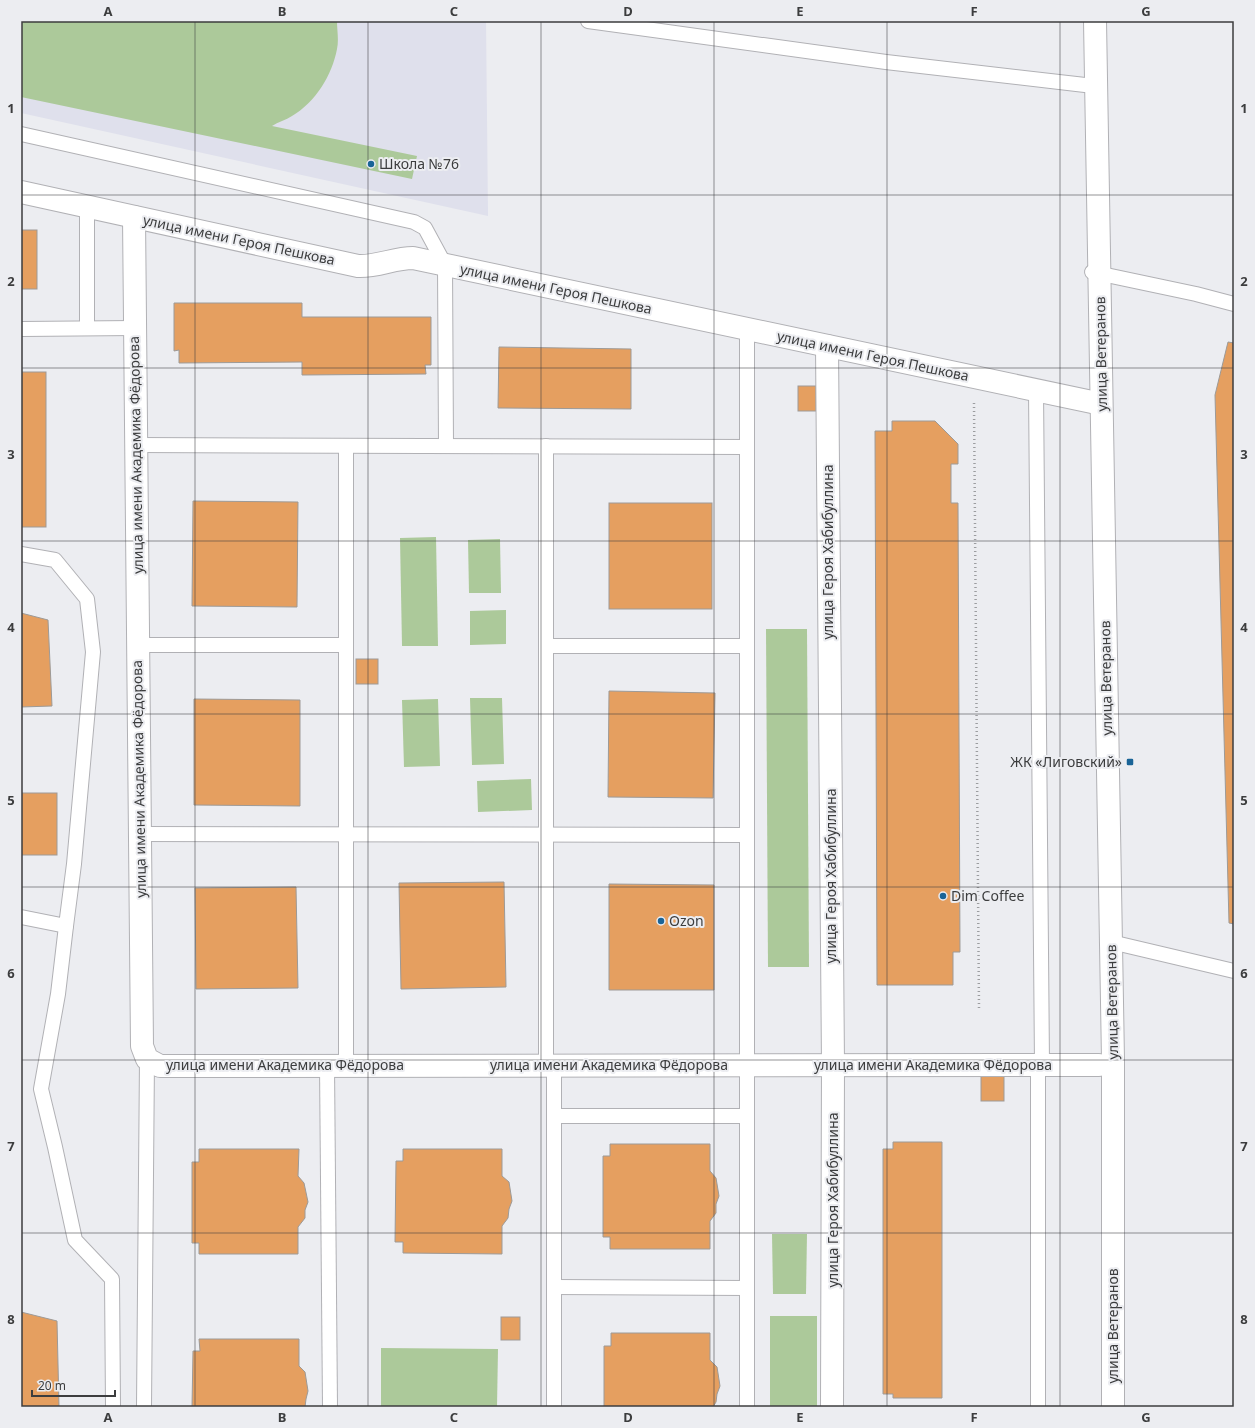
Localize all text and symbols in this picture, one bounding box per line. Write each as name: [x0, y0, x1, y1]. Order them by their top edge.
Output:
text: A: [104, 2, 113, 20]
text: B: [278, 2, 286, 20]
text: C: [450, 2, 458, 20]
text: D: [623, 2, 633, 20]
text: E: [796, 2, 804, 20]
text: F: [970, 2, 978, 20]
text: G: [1141, 2, 1151, 20]
text: 1: [7, 99, 15, 117]
text: 1: [1240, 99, 1248, 117]
place label: Школа №76: [379, 154, 459, 173]
marker: Школа №76: [366, 159, 376, 169]
street label: улица имени Героя Пешкова: [141, 210, 337, 269]
street label: улица имени Героя Пешкова: [458, 259, 654, 318]
text: 2: [7, 272, 15, 290]
text: 2: [1240, 272, 1248, 290]
street label: улица Ветеранов: [1090, 296, 1111, 412]
street label: улица имени Героя Пешкова: [775, 326, 971, 385]
street label: улица имени Академика Фёдорова: [124, 336, 147, 574]
text: 3: [7, 445, 15, 463]
text: 3: [1240, 445, 1248, 463]
street label: улица Героя Хабибуллина: [818, 465, 837, 639]
text: 4: [7, 618, 15, 636]
text: 4: [1240, 618, 1248, 636]
street label: улица Ветеранов: [1095, 620, 1116, 736]
street label: улица имени Академика Фёдорова: [127, 660, 150, 898]
place label: ЖК «Лиговский»: [1010, 752, 1122, 771]
marker: ЖК «Лиговский»: [1125, 757, 1135, 767]
street label: улица Героя Хабибуллина: [821, 789, 840, 963]
text: 5: [7, 791, 15, 809]
text: 5: [1240, 791, 1248, 809]
place label: Dim Coffee: [951, 886, 1024, 905]
marker: Dim Coffee: [938, 891, 948, 901]
place label: Ozon: [669, 911, 704, 930]
marker: Ozon: [656, 916, 666, 926]
street label: улица Ветеранов: [1101, 944, 1122, 1060]
text: 6: [7, 964, 15, 982]
text: 6: [1240, 964, 1248, 982]
street label: улица имени Академика Фёдорова: [166, 1055, 404, 1074]
street label: улица имени Академика Фёдорова: [490, 1055, 728, 1074]
street label: улица имени Академика Фёдорова: [814, 1055, 1052, 1074]
street label: улица Героя Хабибуллина: [823, 1113, 842, 1287]
text: 7: [7, 1137, 15, 1155]
text: 7: [1240, 1137, 1248, 1155]
street label: улица Ветеранов: [1103, 1268, 1122, 1384]
text: 8: [7, 1310, 15, 1328]
text: 8: [1240, 1310, 1248, 1328]
scale bar: [32, 1372, 115, 1398]
text: 20 m: [38, 1377, 66, 1394]
text: A: [104, 1408, 113, 1426]
text: B: [278, 1408, 286, 1426]
text: C: [450, 1408, 458, 1426]
text: D: [623, 1408, 633, 1426]
text: E: [796, 1408, 804, 1426]
text: F: [970, 1408, 978, 1426]
text: G: [1141, 1408, 1151, 1426]

